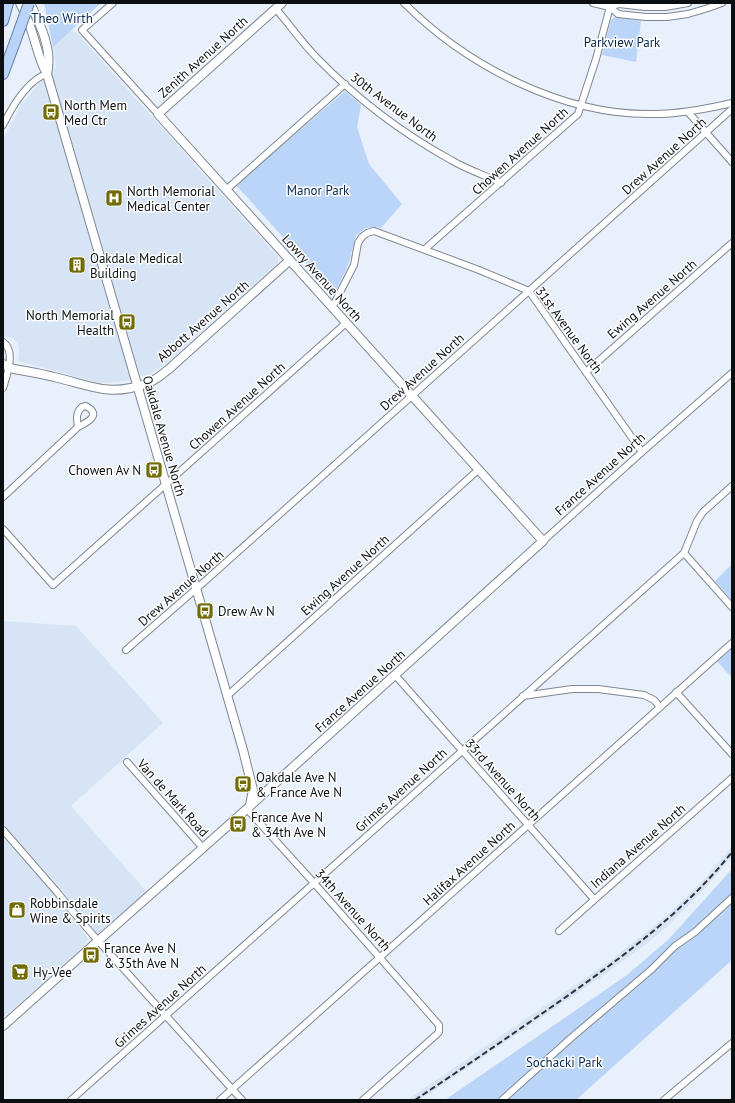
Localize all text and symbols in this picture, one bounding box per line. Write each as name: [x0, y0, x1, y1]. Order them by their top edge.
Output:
park label: Theo Wirth: [31, 10, 93, 27]
street label: Zenith Avenue North: [155, 12, 251, 102]
park label: Parkview Park: [584, 34, 661, 51]
street label: 30th Avenue North: [347, 69, 441, 145]
place label: North Mem Med Ctr: [64, 97, 127, 129]
bus stop icon: North Mem Med Ctr: [41, 102, 61, 122]
street label: Chowen Avenue North: [468, 103, 572, 199]
street label: Drew Avenue North: [618, 114, 710, 198]
park label: Manor Park: [287, 182, 350, 199]
place label: North Memorial Medical Center: [127, 183, 215, 215]
hospital icon: North Memorial Medical Center: [104, 188, 124, 208]
street label: Lowry Avenue North: [278, 231, 366, 325]
place label: Oakdale Medical Building: [90, 250, 183, 282]
building icon: Oakdale Medical Building: [67, 255, 87, 275]
street label: Ewing Avenue North: [604, 255, 700, 343]
street label: Abbott Avenue North: [153, 276, 253, 366]
street label: 31st Avenue North: [532, 283, 606, 377]
place label: North Memorial Health: [26, 307, 114, 339]
bus stop icon: North Memorial Health: [117, 312, 137, 332]
street label: Drew Avenue North: [376, 330, 468, 414]
street label: Chowen Avenue North: [185, 358, 289, 454]
street label: Oakdale Avenue North: [139, 374, 189, 498]
street label: France Avenue North: [551, 429, 649, 519]
bus stop icon: Chowen Av N: [144, 460, 164, 480]
place label: Chowen Av N: [68, 462, 141, 479]
street label: Ewing Avenue North: [297, 531, 393, 619]
street label: Drew Avenue North: [135, 546, 227, 630]
bus stop icon: Drew Av N: [195, 601, 215, 621]
place label: Drew Av N: [218, 603, 275, 620]
street label: France Avenue North: [311, 646, 409, 736]
street label: 33rd Avenue North: [462, 735, 544, 825]
street label: Grimes Avenue North: [352, 744, 450, 836]
street label: Van de Mark Road: [133, 755, 212, 840]
place label: Oakdale Ave N & France Ave N: [256, 769, 342, 801]
bus stop icon: Oakdale Ave N & France Ave N: [233, 774, 253, 794]
street label: Indiana Avenue North: [587, 800, 689, 892]
place label: France Ave N & 34th Ave N: [251, 809, 326, 841]
bus stop icon: France Ave N & 34th Ave N: [228, 814, 248, 834]
street label: Halifax Avenue North: [419, 817, 519, 909]
street label: 34th Avenue North: [312, 865, 394, 955]
place label: Robbinsdale Wine & Spirits: [30, 895, 111, 927]
shop icon: Robbinsdale Wine & Spirits: [7, 900, 27, 920]
place label: France Ave N & 35th Ave N: [104, 940, 179, 972]
bus stop icon: France Ave N & 35th Ave N: [81, 945, 101, 965]
street label: Grimes Avenue North: [111, 960, 209, 1052]
supermarket icon: Hy-Vee: [10, 962, 30, 982]
place label: Hy-Vee: [33, 964, 72, 981]
park label: Sochacki Park: [526, 1054, 603, 1071]

